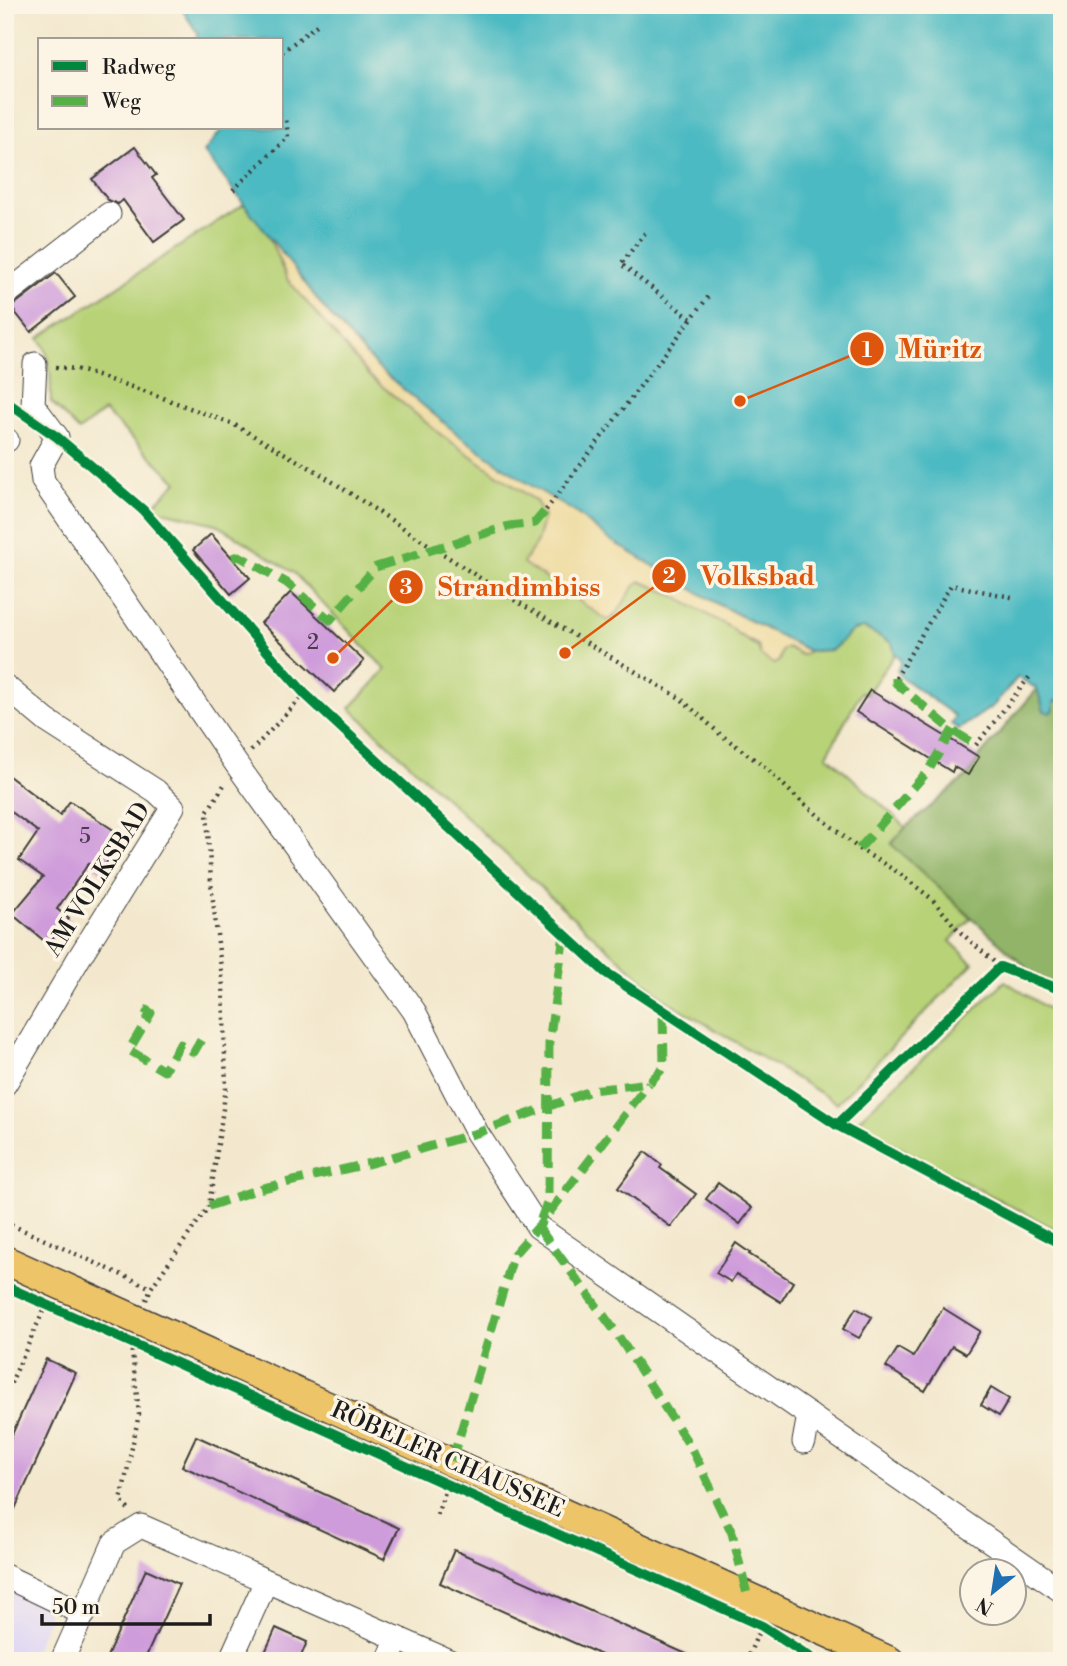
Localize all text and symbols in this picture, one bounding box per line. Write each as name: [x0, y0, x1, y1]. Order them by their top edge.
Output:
legend: [38, 38, 284, 130]
text: Radweg: [102, 55, 176, 81]
text: Weg: [101, 89, 141, 115]
callout: Müritz: [850, 326, 996, 373]
text: Müritz: [898, 334, 982, 366]
text: 1: [862, 338, 872, 364]
callout: Volksbad: [652, 552, 829, 599]
text: Volksbad: [700, 561, 815, 593]
callout: Strandimbiss: [388, 563, 614, 610]
text: 2: [662, 564, 676, 590]
text: Strandimbiss: [438, 572, 600, 604]
text: 3: [400, 575, 412, 601]
house number: 2: [307, 630, 319, 656]
street label: AM VOLKSBAD: [38, 797, 157, 963]
house number: 5: [79, 824, 91, 850]
street label: RÖBELER CHAUSSEE: [326, 1394, 569, 1525]
north arrow: [958, 1558, 1028, 1628]
scale bar: [42, 1582, 210, 1626]
text: N: [972, 1592, 998, 1620]
text: 50 m: [52, 1595, 100, 1621]

